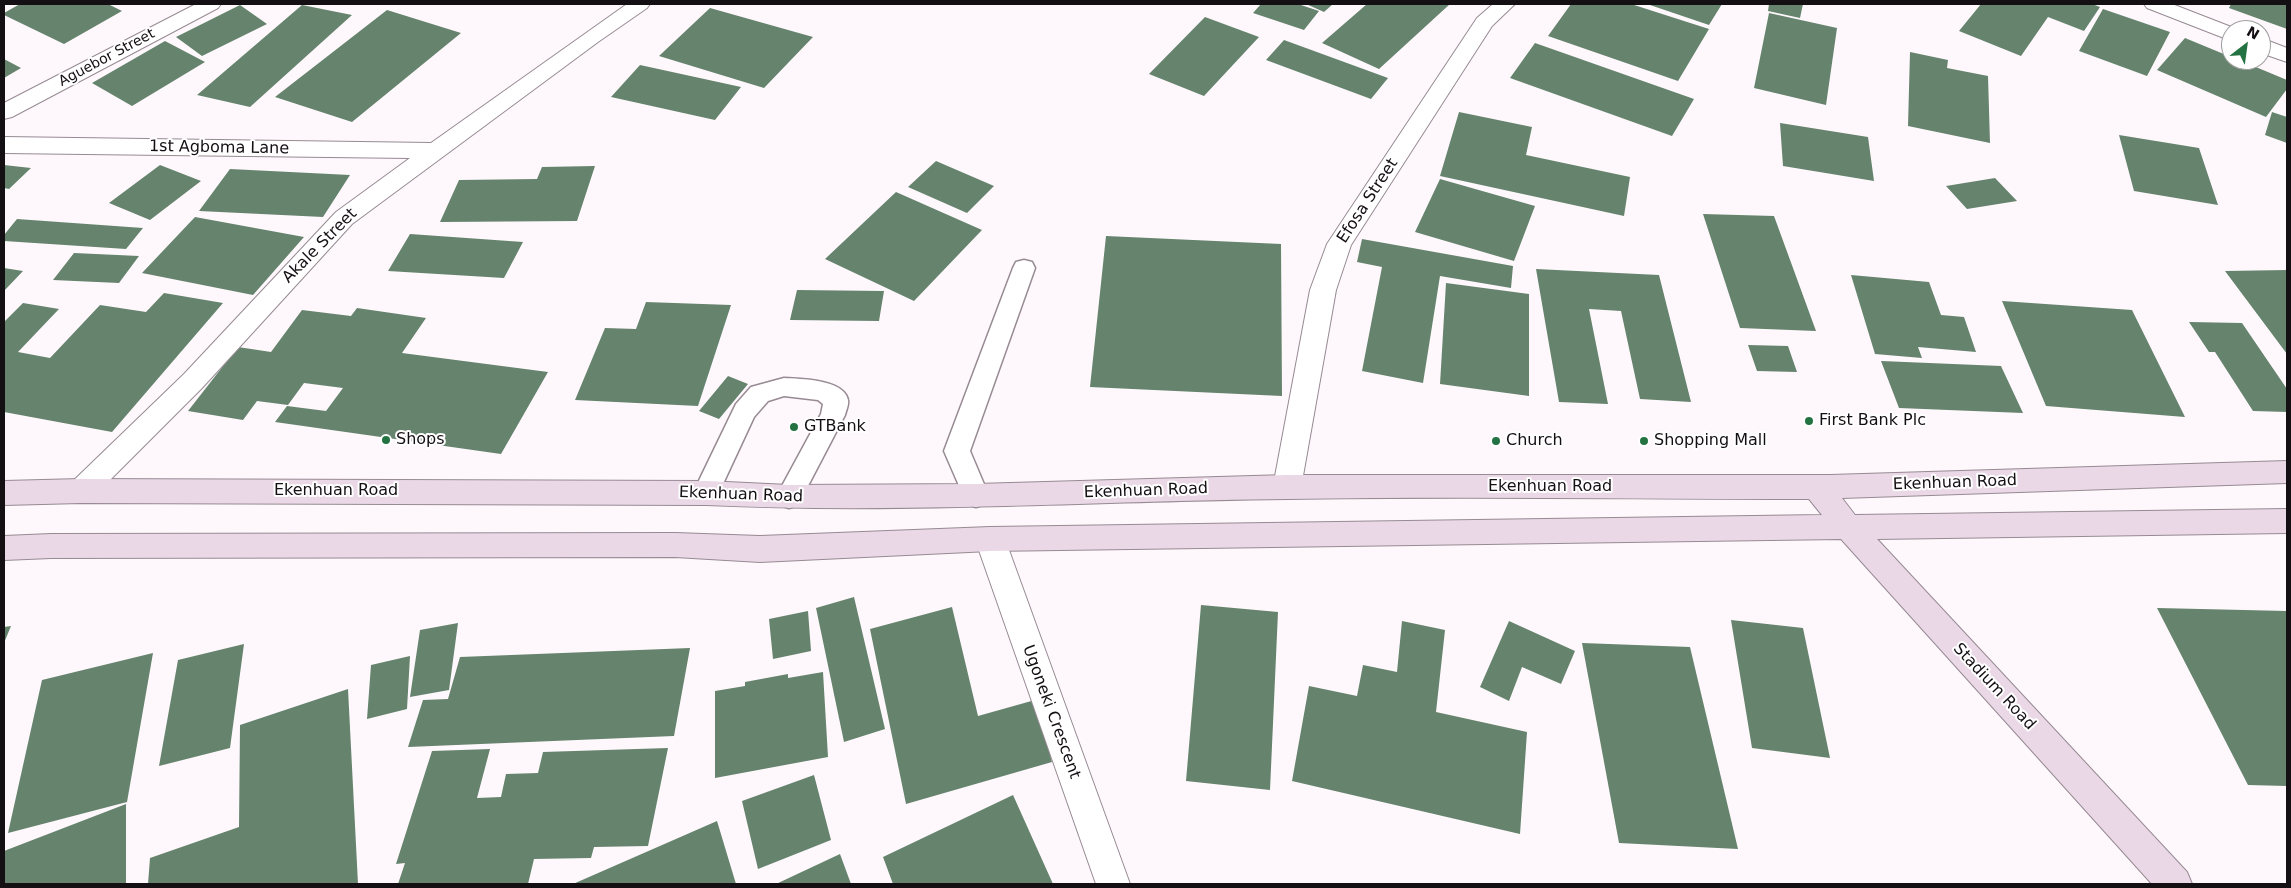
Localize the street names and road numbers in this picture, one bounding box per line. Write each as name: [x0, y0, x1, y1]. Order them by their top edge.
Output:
street label: Aguebor Street: [56, 26, 158, 90]
street label: 1st Agboma Lane: [149, 137, 289, 159]
street label: Efosa Street: [1333, 155, 1403, 247]
street label: Akale Street: [279, 205, 361, 287]
street label: Ekenhuan Road: [1893, 471, 2017, 495]
street label: Ekenhuan Road: [1488, 477, 1612, 497]
street label: Ekenhuan Road: [1084, 479, 1208, 503]
street label: Ekenhuan Road: [274, 481, 398, 501]
street label: Ekenhuan Road: [679, 483, 803, 507]
street label: Stadium Road: [1949, 640, 2039, 734]
street label: Ugoneki Crescent: [1018, 642, 1084, 782]

